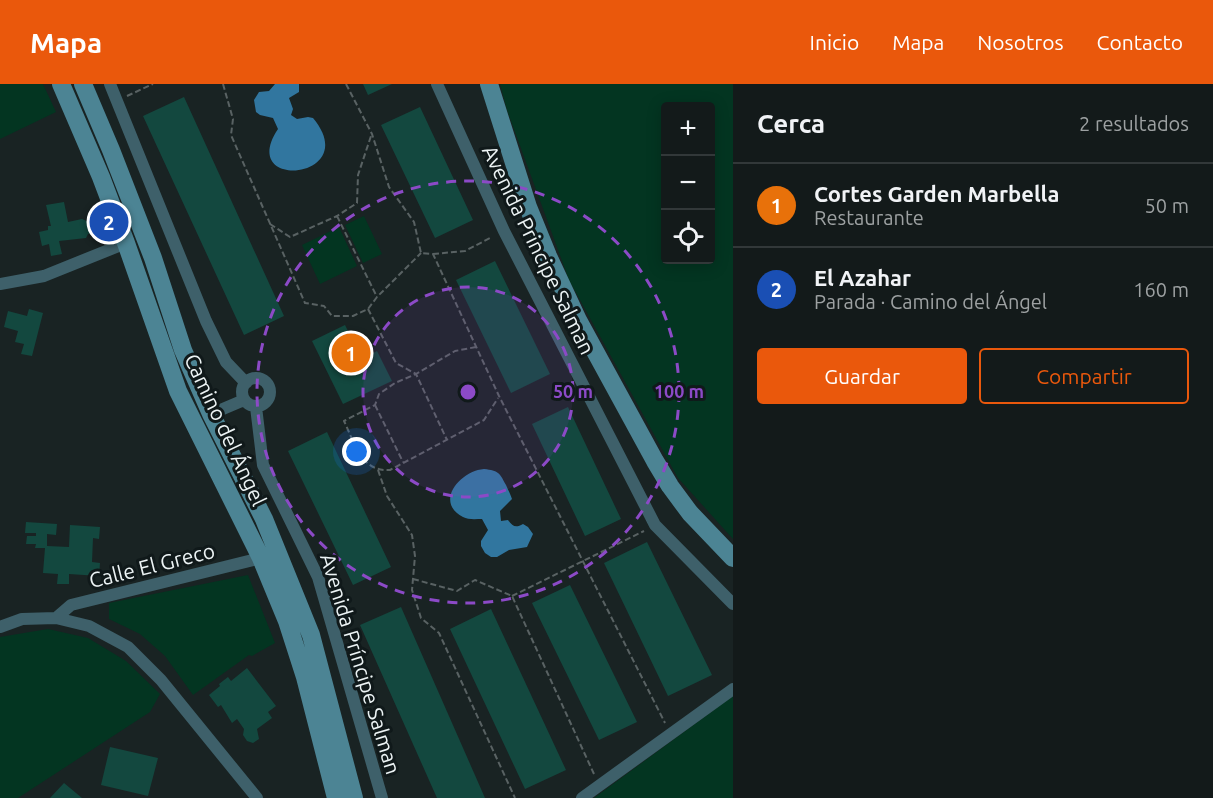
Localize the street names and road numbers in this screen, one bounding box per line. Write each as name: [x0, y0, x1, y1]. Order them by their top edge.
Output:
street label: Avenida Principe Salman: [478, 141, 600, 358]
street label: Camino del Ángel: [180, 350, 272, 509]
street label: Calle El Greco: [86, 538, 217, 592]
street label: Avenida Príncipe Salman: [316, 550, 406, 777]

